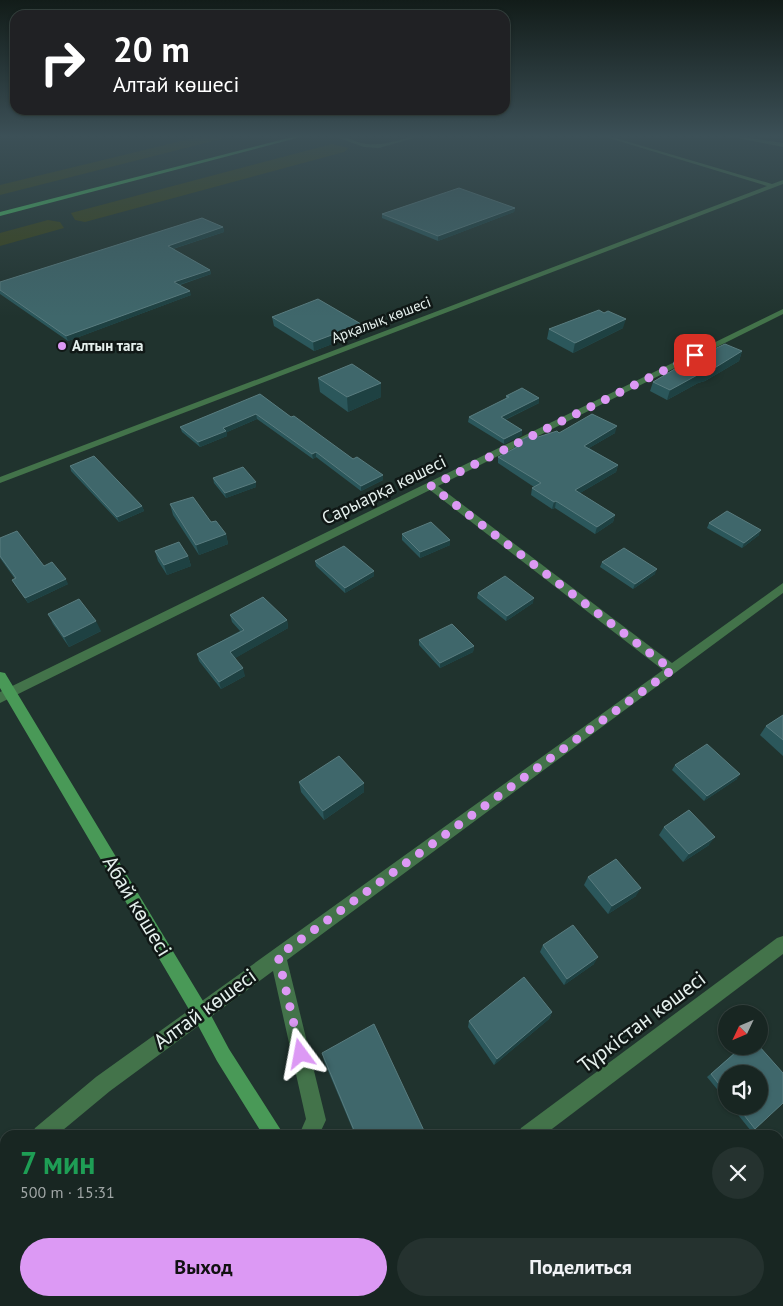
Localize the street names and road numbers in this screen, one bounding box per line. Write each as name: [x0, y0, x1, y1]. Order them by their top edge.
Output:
street label: Арқалық көшесі: [328, 292, 433, 347]
street label: Сарыарқа көшесі: [318, 450, 450, 530]
street label: Абай көшесі: [97, 850, 178, 961]
street label: Алтай көшесі: [148, 962, 261, 1055]
street label: Түркістан көшесі: [572, 965, 711, 1078]

